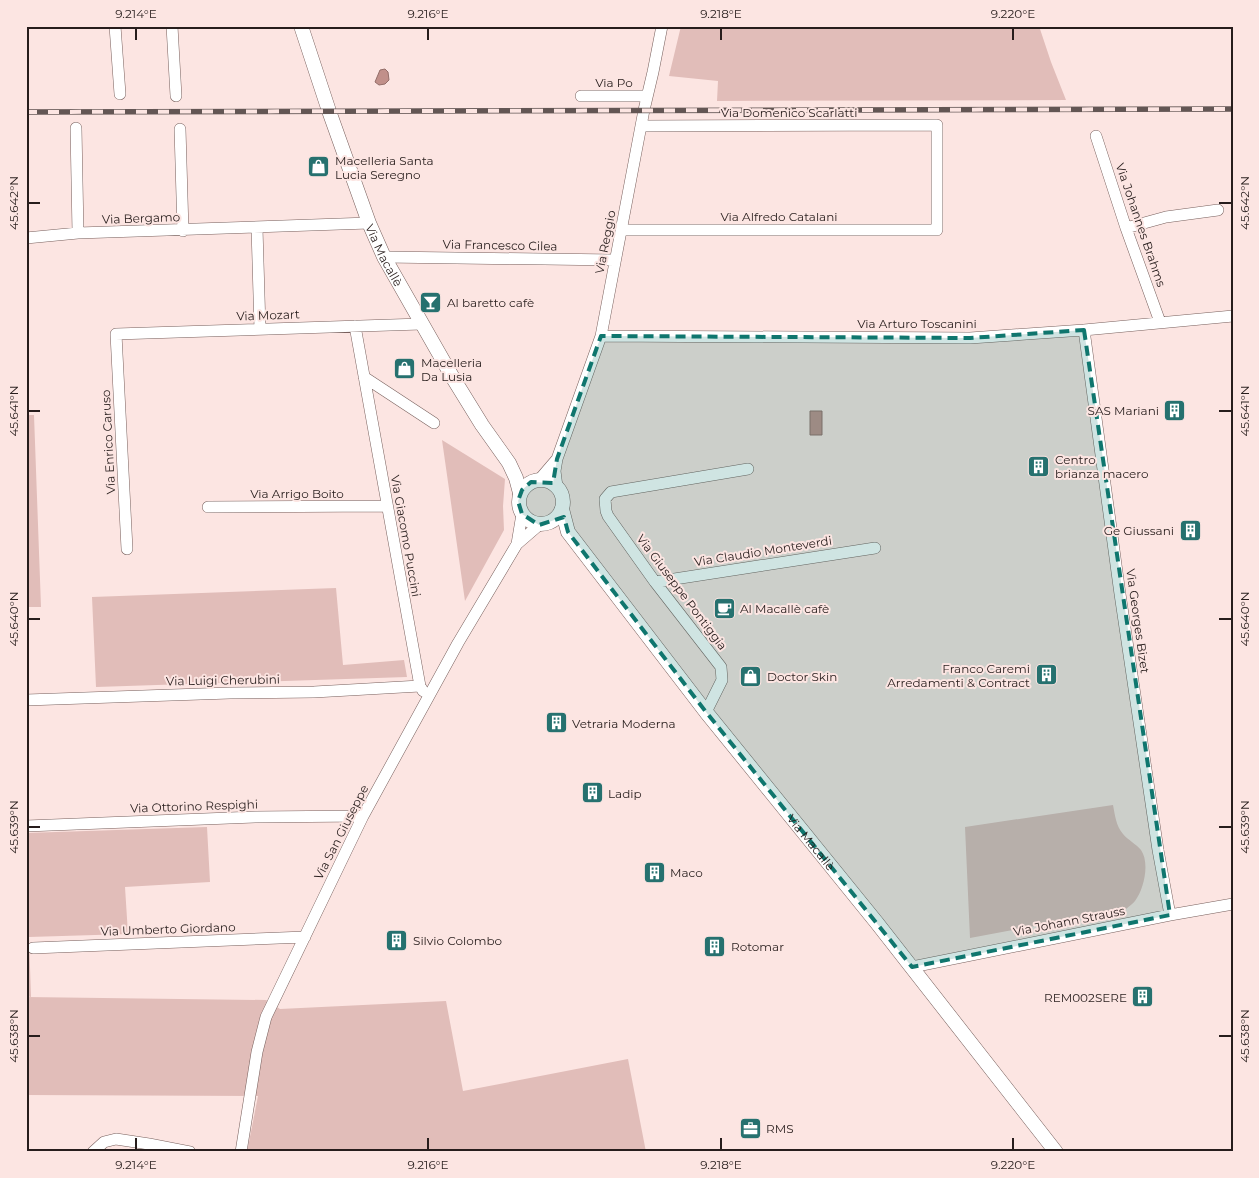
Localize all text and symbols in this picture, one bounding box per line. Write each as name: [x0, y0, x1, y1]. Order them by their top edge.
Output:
text: 9.214°E: [115, 6, 157, 21]
text: 9.216°E: [407, 6, 449, 21]
text: 9.218°E: [700, 6, 742, 21]
text: 9.220°E: [991, 6, 1035, 21]
street label: Via Po: [595, 75, 633, 90]
street label: Via Domenico Scarlatti: [721, 105, 857, 120]
place label: Macelleria Santa Lucia Seregno: [335, 153, 434, 182]
shop icon: Macelleria Santa Lucia Seregno: [307, 155, 331, 179]
street label: Via Johannes Brahms: [1113, 161, 1169, 289]
text: 45.642°N: [6, 176, 21, 230]
text: 45.642°N: [1237, 176, 1252, 230]
street label: Via Bergamo: [102, 209, 180, 227]
street label: Via Reggio: [591, 209, 619, 275]
street label: Via Alfredo Catalani: [720, 209, 838, 224]
street label: Via Macallè: [363, 222, 407, 289]
street label: Via Francesco Cilea: [442, 236, 558, 254]
bar icon: Al baretto cafè: [419, 290, 443, 314]
place label: Al baretto cafè: [447, 295, 534, 310]
street label: Via Mozart: [236, 306, 300, 324]
street label: Via Arturo Toscanini: [857, 316, 977, 331]
place label: Macelleria Da Lusia: [421, 355, 482, 384]
shop icon: Macelleria Da Lusia: [393, 357, 417, 381]
text: 45.641°N: [6, 385, 21, 437]
text: 45.641°N: [1237, 385, 1252, 437]
street label: Via Enrico Caruso: [98, 389, 118, 495]
building icon: SAS Mariani: [1163, 398, 1187, 422]
place label: SAS Mariani: [1088, 403, 1159, 418]
place label: Centro brianza macero: [1055, 452, 1149, 481]
building icon: Centro brianza macero: [1027, 454, 1051, 478]
street label: Via Giacomo Puccini: [388, 474, 424, 598]
street label: Via Arrigo Boito: [250, 486, 344, 501]
building icon: Ge Giussani: [1178, 518, 1202, 542]
place label: Ge Giussani: [1104, 523, 1174, 538]
street label: Via Giuseppe Pontiggia: [634, 531, 730, 653]
street label: Via Claudio Monteverdi: [693, 533, 833, 569]
street label: Via Georges Bizet: [1123, 568, 1153, 674]
text: 45.640°N: [6, 591, 21, 647]
text: 45.640°N: [1237, 591, 1252, 647]
cafe icon: Al Macallè cafè: [712, 596, 736, 620]
place label: Al Macallè cafè: [740, 601, 829, 616]
place label: Franco Caremi Arredamenti & Contract: [887, 661, 1030, 690]
building icon: Franco Caremi Arredamenti & Contract: [1034, 663, 1058, 687]
shop icon: Doctor Skin: [739, 664, 763, 688]
place label: Doctor Skin: [767, 669, 837, 684]
street label: Via Luigi Cherubini: [166, 672, 280, 688]
building icon: Vetraria Moderna: [544, 711, 568, 735]
place label: Vetraria Moderna: [572, 716, 676, 731]
building icon: Ladip: [580, 781, 604, 805]
street label: Via San Giuseppe: [311, 782, 371, 882]
place label: Ladip: [608, 786, 642, 801]
street label: Via Ottorino Respighi: [130, 796, 258, 816]
text: 45.639°N: [6, 800, 21, 854]
text: 45.639°N: [1237, 800, 1252, 854]
street label: Via Macallè: [784, 811, 839, 873]
building icon: Maco: [642, 860, 666, 884]
place label: Maco: [670, 865, 703, 880]
street label: Via Johann Strauss: [1012, 903, 1126, 939]
street label: Via Umberto Giordano: [100, 919, 236, 939]
building icon: Silvio Colombo: [385, 928, 409, 952]
place label: Silvio Colombo: [413, 933, 502, 948]
building icon: Rotomar: [703, 934, 727, 958]
place label: Rotomar: [731, 939, 784, 954]
building icon: REM002SERE: [1131, 985, 1155, 1009]
place label: REM002SERE: [1044, 990, 1127, 1005]
text: 45.638°N: [6, 1009, 21, 1063]
text: 45.638°N: [1237, 1009, 1252, 1063]
office icon: RMS: [738, 1116, 762, 1140]
place label: RMS: [766, 1121, 794, 1136]
text: 9.214°E: [115, 1157, 157, 1172]
text: 9.216°E: [407, 1157, 449, 1172]
text: 9.218°E: [700, 1157, 742, 1172]
text: 9.220°E: [991, 1157, 1035, 1172]

